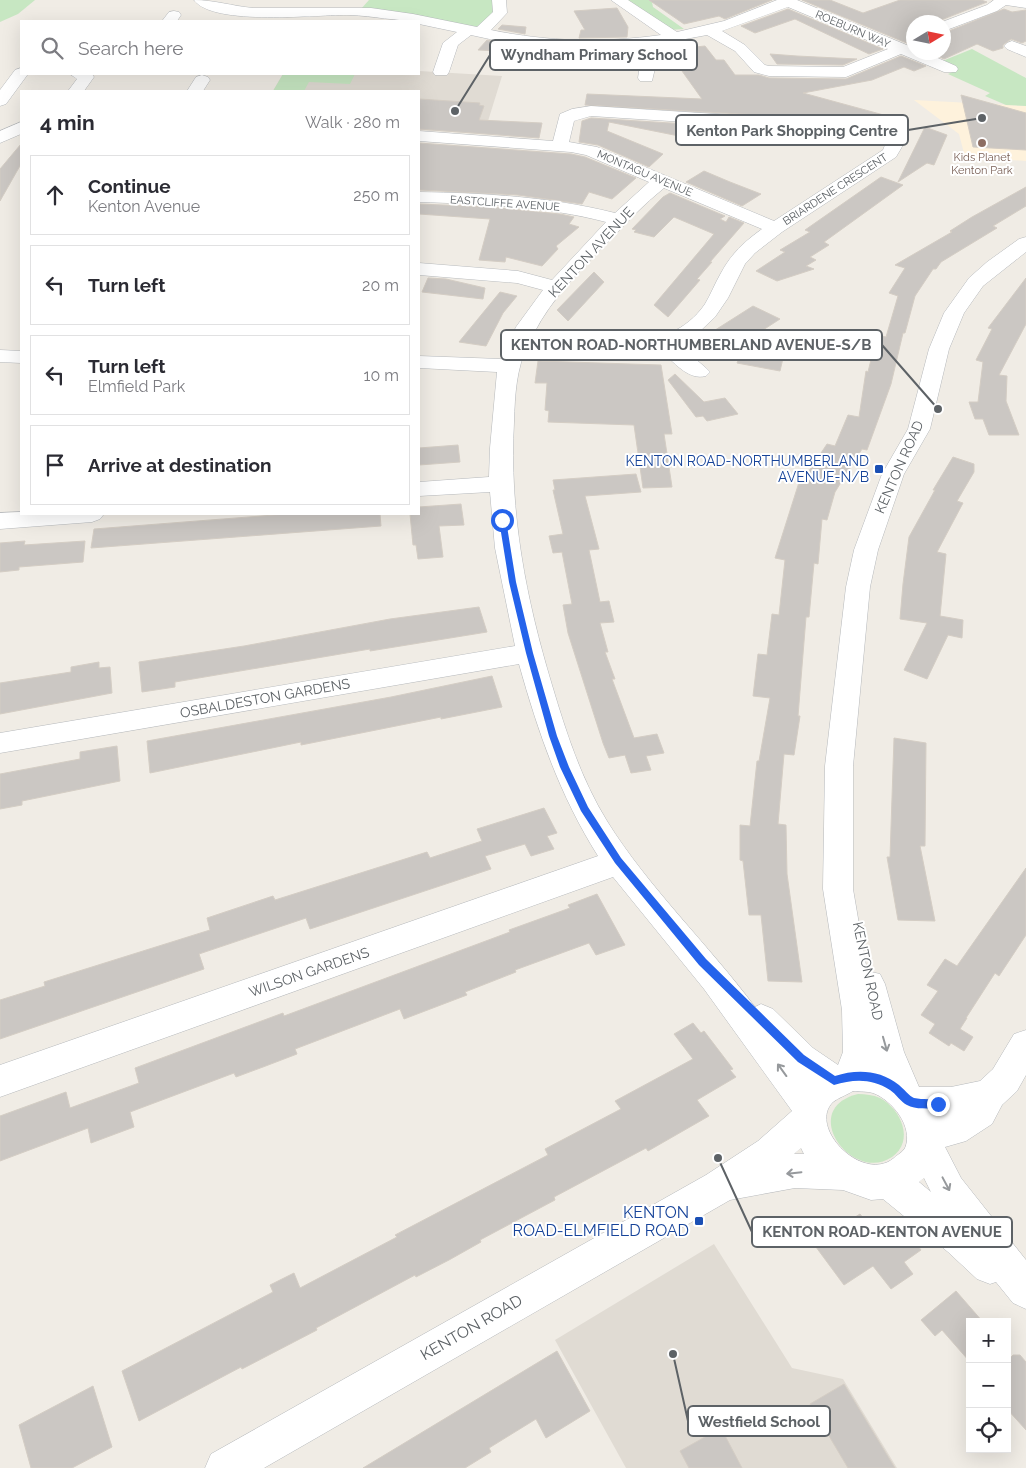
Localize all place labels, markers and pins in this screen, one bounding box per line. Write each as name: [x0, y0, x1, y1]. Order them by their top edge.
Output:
callout: Wyndham Primary School: [490, 40, 697, 70]
callout: Kenton Park Shopping Centre: [676, 115, 908, 145]
marker: Kids Planet Kenton Park: [976, 137, 988, 149]
place label: Kids Planet Kenton Park: [951, 151, 1013, 177]
callout: KENTON ROAD-NORTHUMBERLAND AVENUE-S/B: [501, 330, 882, 360]
place label: KENTON ROAD-NORTHUMBERLAND AVENUE-N/B: [625, 453, 869, 485]
marker: KENTON ROAD-NORTHUMBERLAND AVENUE-N/B: [873, 463, 885, 475]
place label: KENTON ROAD-ELMFIELD ROAD: [513, 1203, 689, 1240]
marker: KENTON ROAD-ELMFIELD ROAD: [693, 1215, 705, 1227]
callout: KENTON ROAD-KENTON AVENUE: [752, 1217, 1012, 1247]
callout: Westfield School: [688, 1406, 830, 1436]

